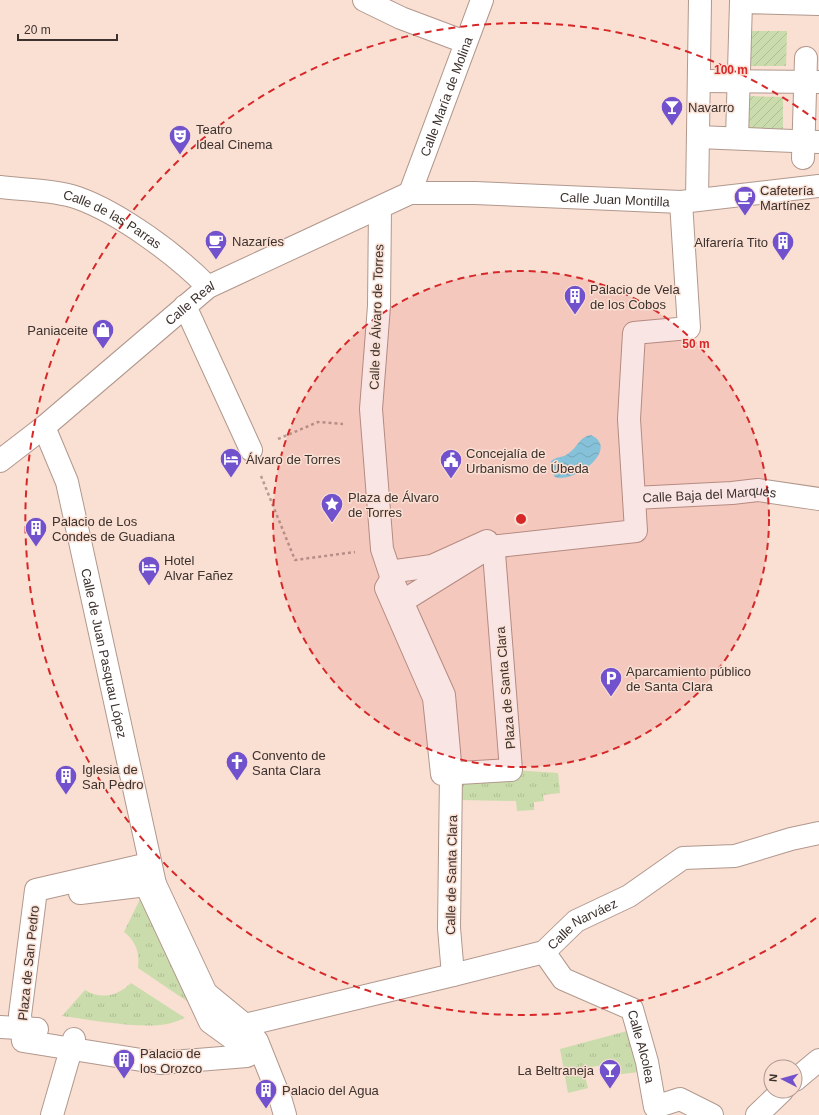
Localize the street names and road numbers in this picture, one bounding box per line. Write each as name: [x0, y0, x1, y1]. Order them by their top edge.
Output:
street label: Calle María de Molina: [417, 34, 476, 159]
street label: Calle de las Parras: [62, 187, 165, 252]
street label: Calle Juan Montilla: [560, 190, 671, 210]
street label: Calle de Álvaro de Torres: [366, 243, 387, 390]
street label: Calle Real: [162, 278, 217, 328]
street label: Calle Baja del Marqués: [642, 483, 778, 506]
street label: Calle de Juan Pasquau López: [78, 567, 130, 740]
street label: Plaza de Santa Clara: [493, 625, 518, 750]
street label: Calle de Santa Clara: [443, 814, 460, 935]
street label: Calle Narváez: [544, 896, 620, 953]
street label: Plaza de San Pedro: [15, 905, 42, 1021]
street label: Calle Alcolea: [625, 1008, 658, 1085]

